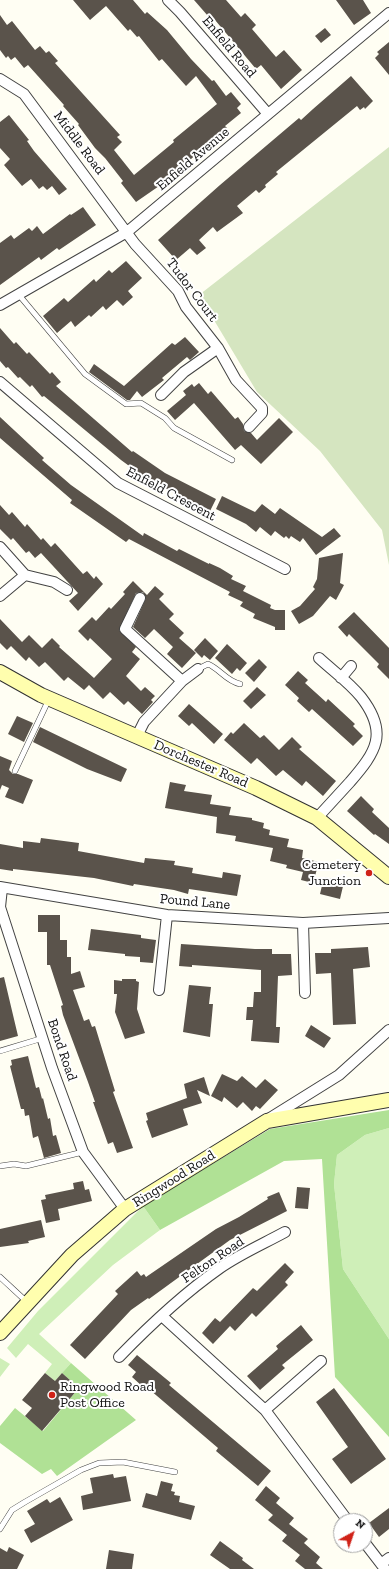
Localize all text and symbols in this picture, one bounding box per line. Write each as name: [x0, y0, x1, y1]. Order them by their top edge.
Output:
street label: Enfield Road: [198, 13, 260, 81]
street label: Middle Road: [50, 108, 108, 178]
street label: Enfield Avenue: [153, 124, 233, 194]
street label: Tudor Court: [163, 255, 221, 325]
street label: Enfield Crescent: [123, 463, 219, 525]
street label: Dorchester Road: [151, 737, 251, 791]
place label: Cemetery Junction: [302, 857, 361, 890]
marker: Cemetery Junction: [364, 868, 374, 878]
street label: Pound Lane: [159, 891, 231, 913]
street label: Bond Road: [44, 1017, 80, 1083]
street label: Ringwood Road: [130, 1147, 218, 1211]
street label: Felton Road: [179, 1233, 247, 1287]
place label: Ringwood Road Post Office: [60, 1379, 154, 1412]
marker: Ringwood Road Post Office: [47, 1390, 57, 1400]
north arrow: [333, 1513, 373, 1553]
text: N: [353, 1517, 368, 1532]

